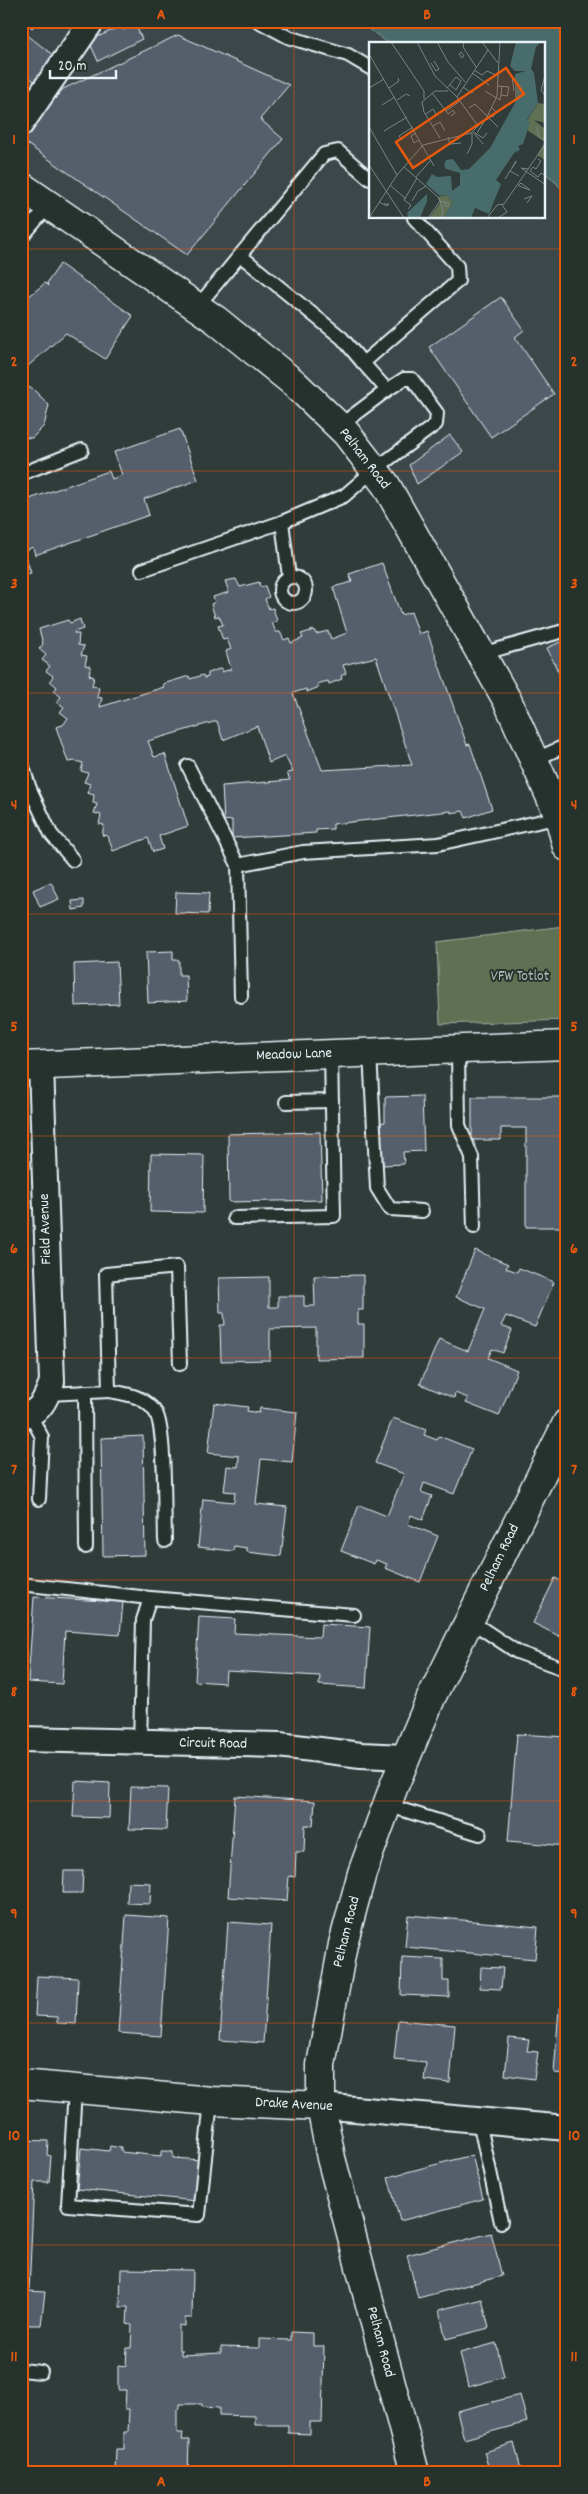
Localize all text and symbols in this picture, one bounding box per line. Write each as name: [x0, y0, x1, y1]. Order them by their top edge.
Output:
text: A: [157, 4, 166, 27]
text: B: [423, 4, 431, 27]
inset map: [369, 42, 546, 219]
scale bar: [50, 48, 116, 80]
text: 20 m: [58, 56, 86, 78]
text: 1: [12, 129, 16, 152]
text: 1: [572, 129, 576, 152]
text: 2: [11, 351, 18, 374]
text: 2: [571, 351, 578, 374]
street label: Pelham Road: [333, 424, 395, 494]
text: 3: [10, 573, 18, 596]
text: 3: [570, 573, 578, 596]
text: 4: [11, 794, 17, 817]
text: 4: [571, 794, 577, 817]
park label: VFW Totlot: [491, 966, 550, 988]
text: 5: [10, 1016, 18, 1039]
text: 5: [570, 1016, 578, 1039]
street label: Meadow Lane: [256, 1043, 333, 1067]
street label: Field Avenue: [34, 1193, 58, 1265]
text: 6: [10, 1238, 18, 1261]
text: 6: [570, 1238, 578, 1261]
text: 7: [11, 1459, 17, 1482]
text: 7: [571, 1459, 577, 1482]
street label: Pelham Road: [474, 1521, 526, 1595]
text: 8: [11, 1681, 18, 1704]
text: 8: [571, 1681, 578, 1704]
street label: Circuit Road: [179, 1732, 247, 1756]
street label: Pelham Road: [328, 1894, 366, 1970]
text: 9: [10, 1903, 18, 1926]
text: 9: [570, 1903, 578, 1926]
street label: Drake Avenue: [255, 2092, 334, 2118]
text: 10: [8, 2125, 20, 2148]
text: 10: [568, 2125, 580, 2148]
street label: Pelham Road: [360, 2304, 400, 2380]
text: 11: [10, 2346, 18, 2369]
text: 11: [570, 2346, 578, 2369]
text: A: [157, 2471, 166, 2494]
text: B: [423, 2471, 431, 2494]

